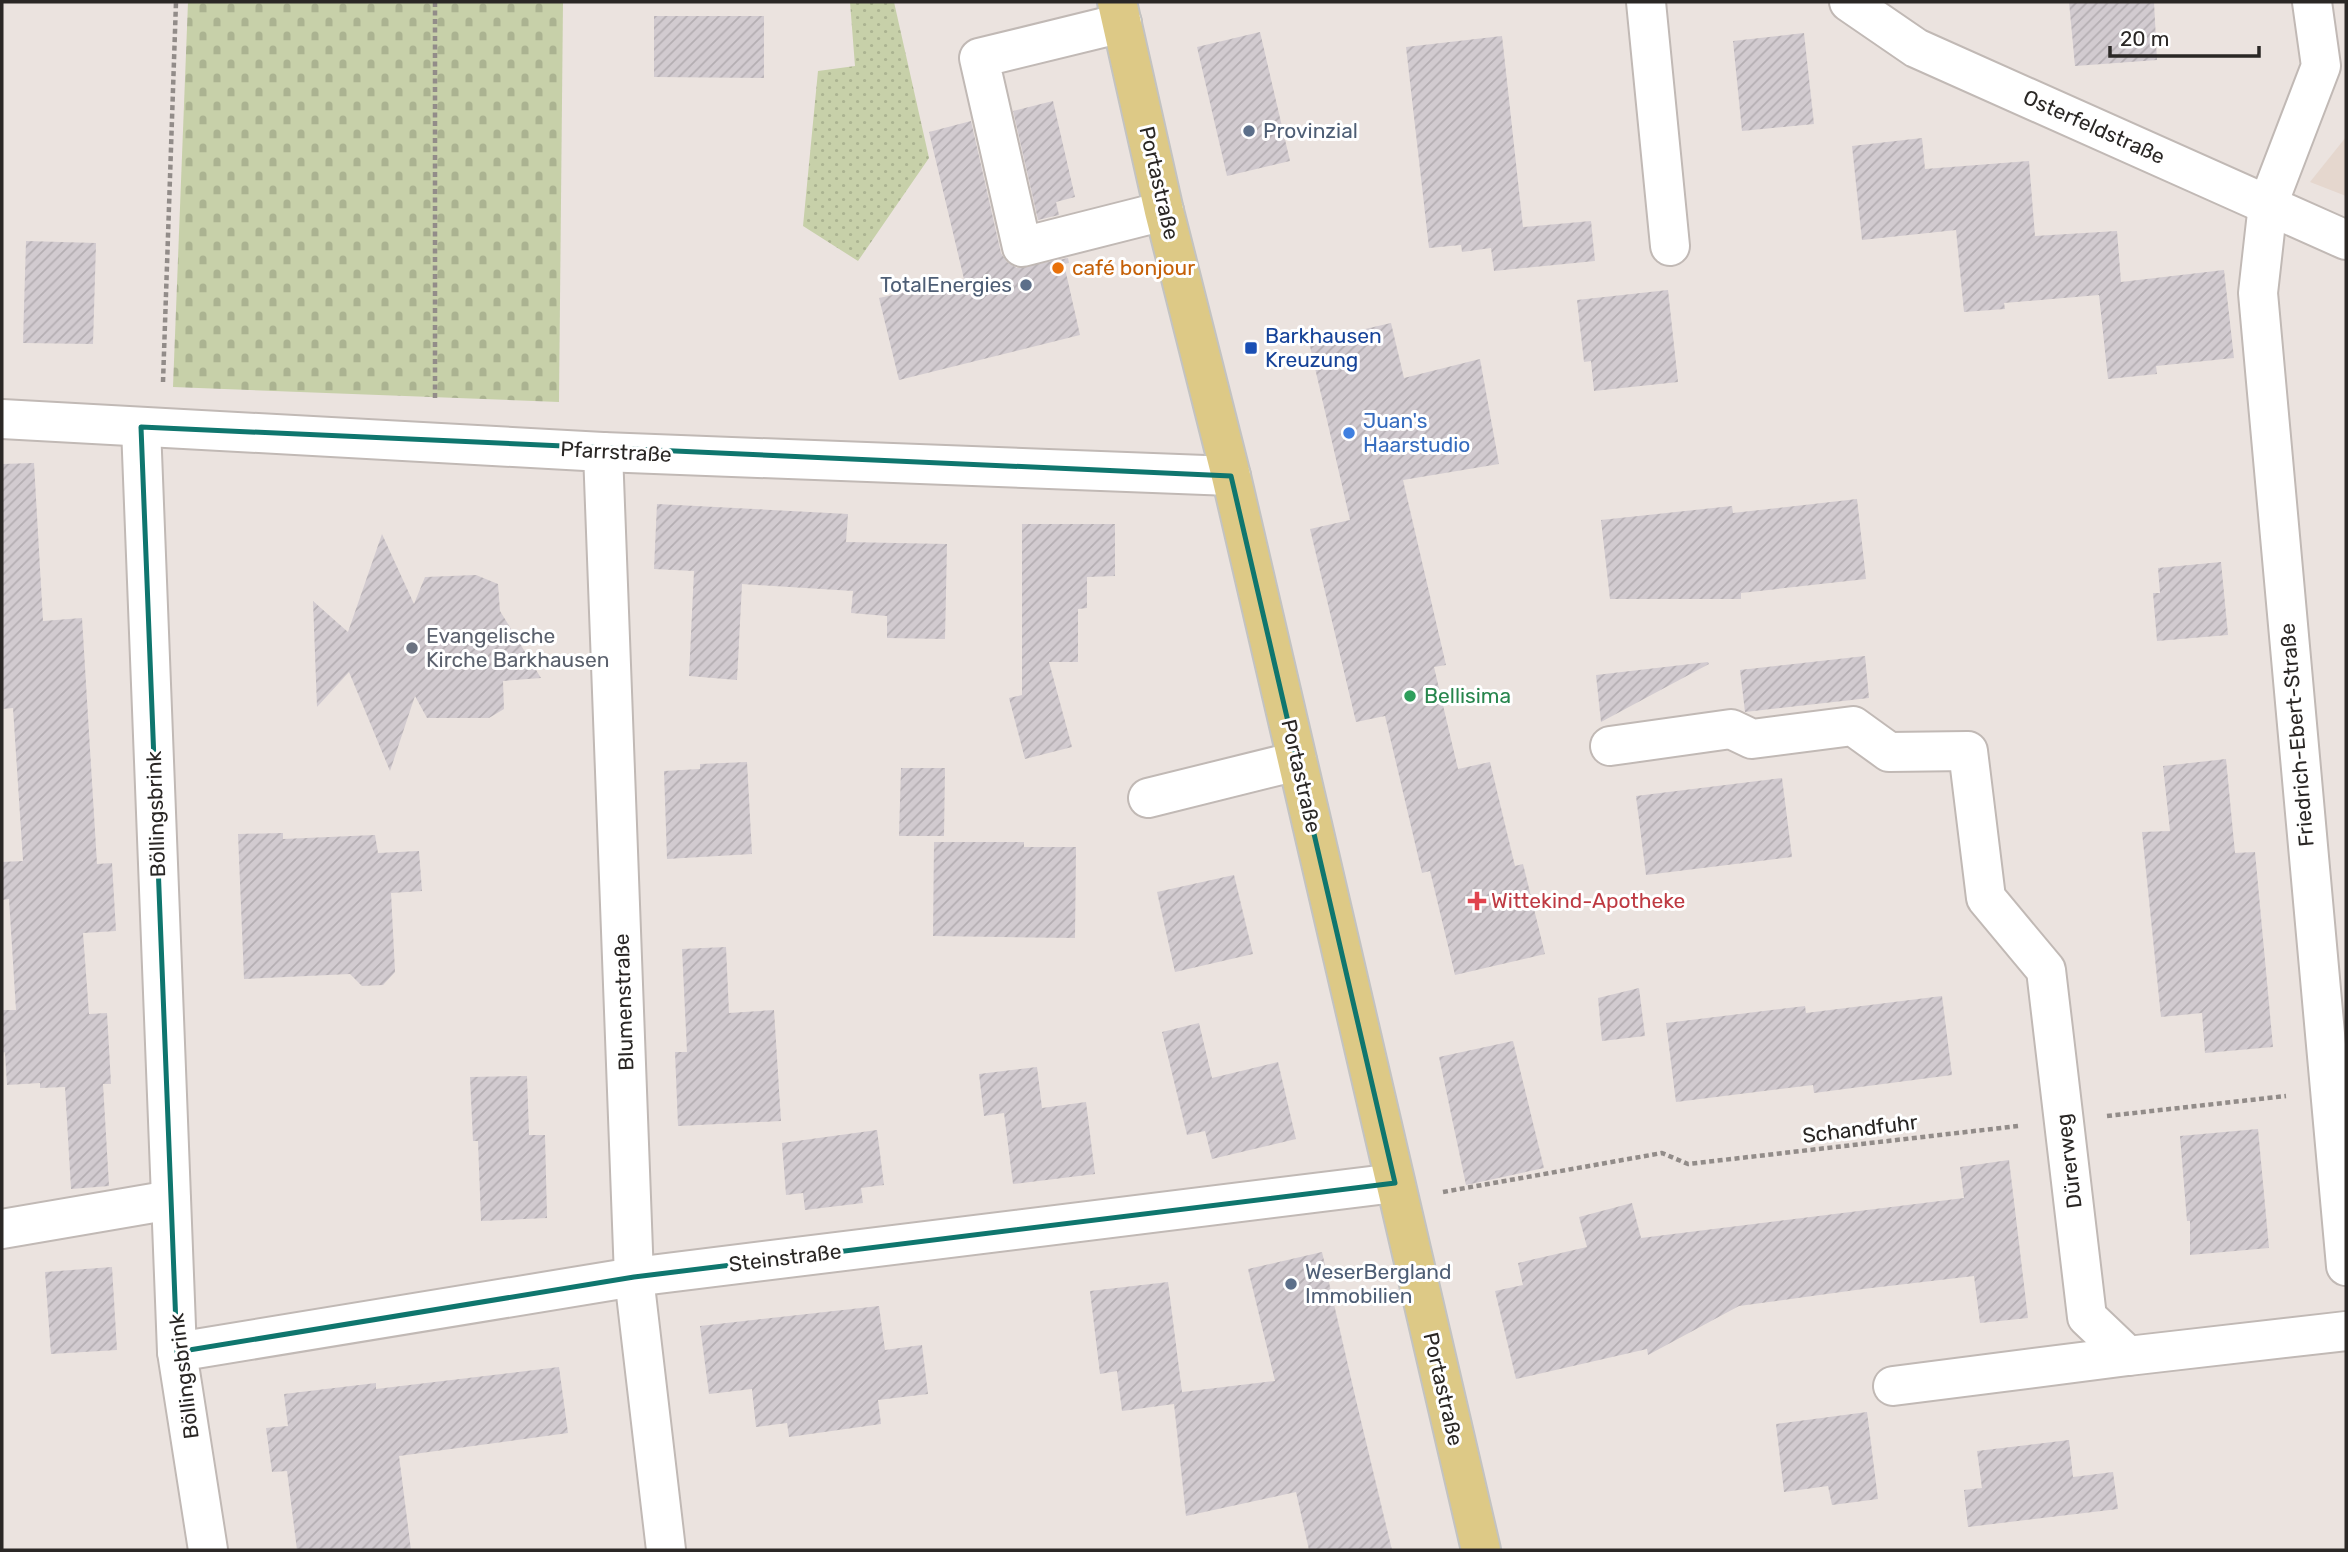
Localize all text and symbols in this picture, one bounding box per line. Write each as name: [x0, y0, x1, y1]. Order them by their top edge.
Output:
scale bar: [2110, 14, 2259, 58]
text: 20 m: [2120, 26, 2169, 51]
street label: Osterfeldstraße: [2019, 84, 2169, 169]
place label: Provinzial: [1263, 118, 1358, 143]
marker: Provinzial: [1241, 123, 1257, 139]
street label: Portastraße: [1134, 124, 1185, 242]
place label: café bonjour: [1072, 255, 1195, 280]
marker: café bonjour: [1050, 260, 1066, 276]
place label: TotalEnergies: [880, 272, 1012, 297]
marker: TotalEnergies: [1018, 277, 1034, 293]
place label: Barkhausen Kreuzung: [1265, 323, 1382, 372]
marker: Barkhausen Kreuzung: [1243, 340, 1259, 356]
place label: Juan's Haarstudio: [1363, 408, 1470, 457]
marker: Juan's Haarstudio: [1341, 425, 1357, 441]
street label: Pfarrstraße: [560, 436, 672, 467]
street label: Friedrich-Ebert-Straße: [2274, 622, 2319, 848]
place label: Evangelische Kirche Barkhausen: [426, 623, 609, 672]
marker: Evangelische Kirche Barkhausen: [404, 640, 420, 656]
place label: Bellisima: [1424, 683, 1511, 708]
marker: Bellisima: [1402, 688, 1418, 704]
street label: Portastraße: [1276, 717, 1327, 835]
street label: Böllingsbrink: [141, 750, 170, 878]
place label: Wittekind-Apotheke: [1491, 888, 1685, 913]
marker: Wittekind-Apotheke: [1469, 893, 1485, 909]
street label: Blumenstraße: [609, 933, 638, 1071]
street label: Schandfuhr: [1801, 1109, 1919, 1148]
street label: Dürerweg: [2050, 1112, 2087, 1210]
street label: Steinstraße: [727, 1238, 843, 1277]
place label: WeserBergland Immobilien: [1305, 1259, 1452, 1308]
marker: WeserBergland Immobilien: [1283, 1276, 1299, 1292]
street label: Böllingsbrink: [163, 1312, 204, 1440]
street label: Portastraße: [1418, 1330, 1469, 1448]

